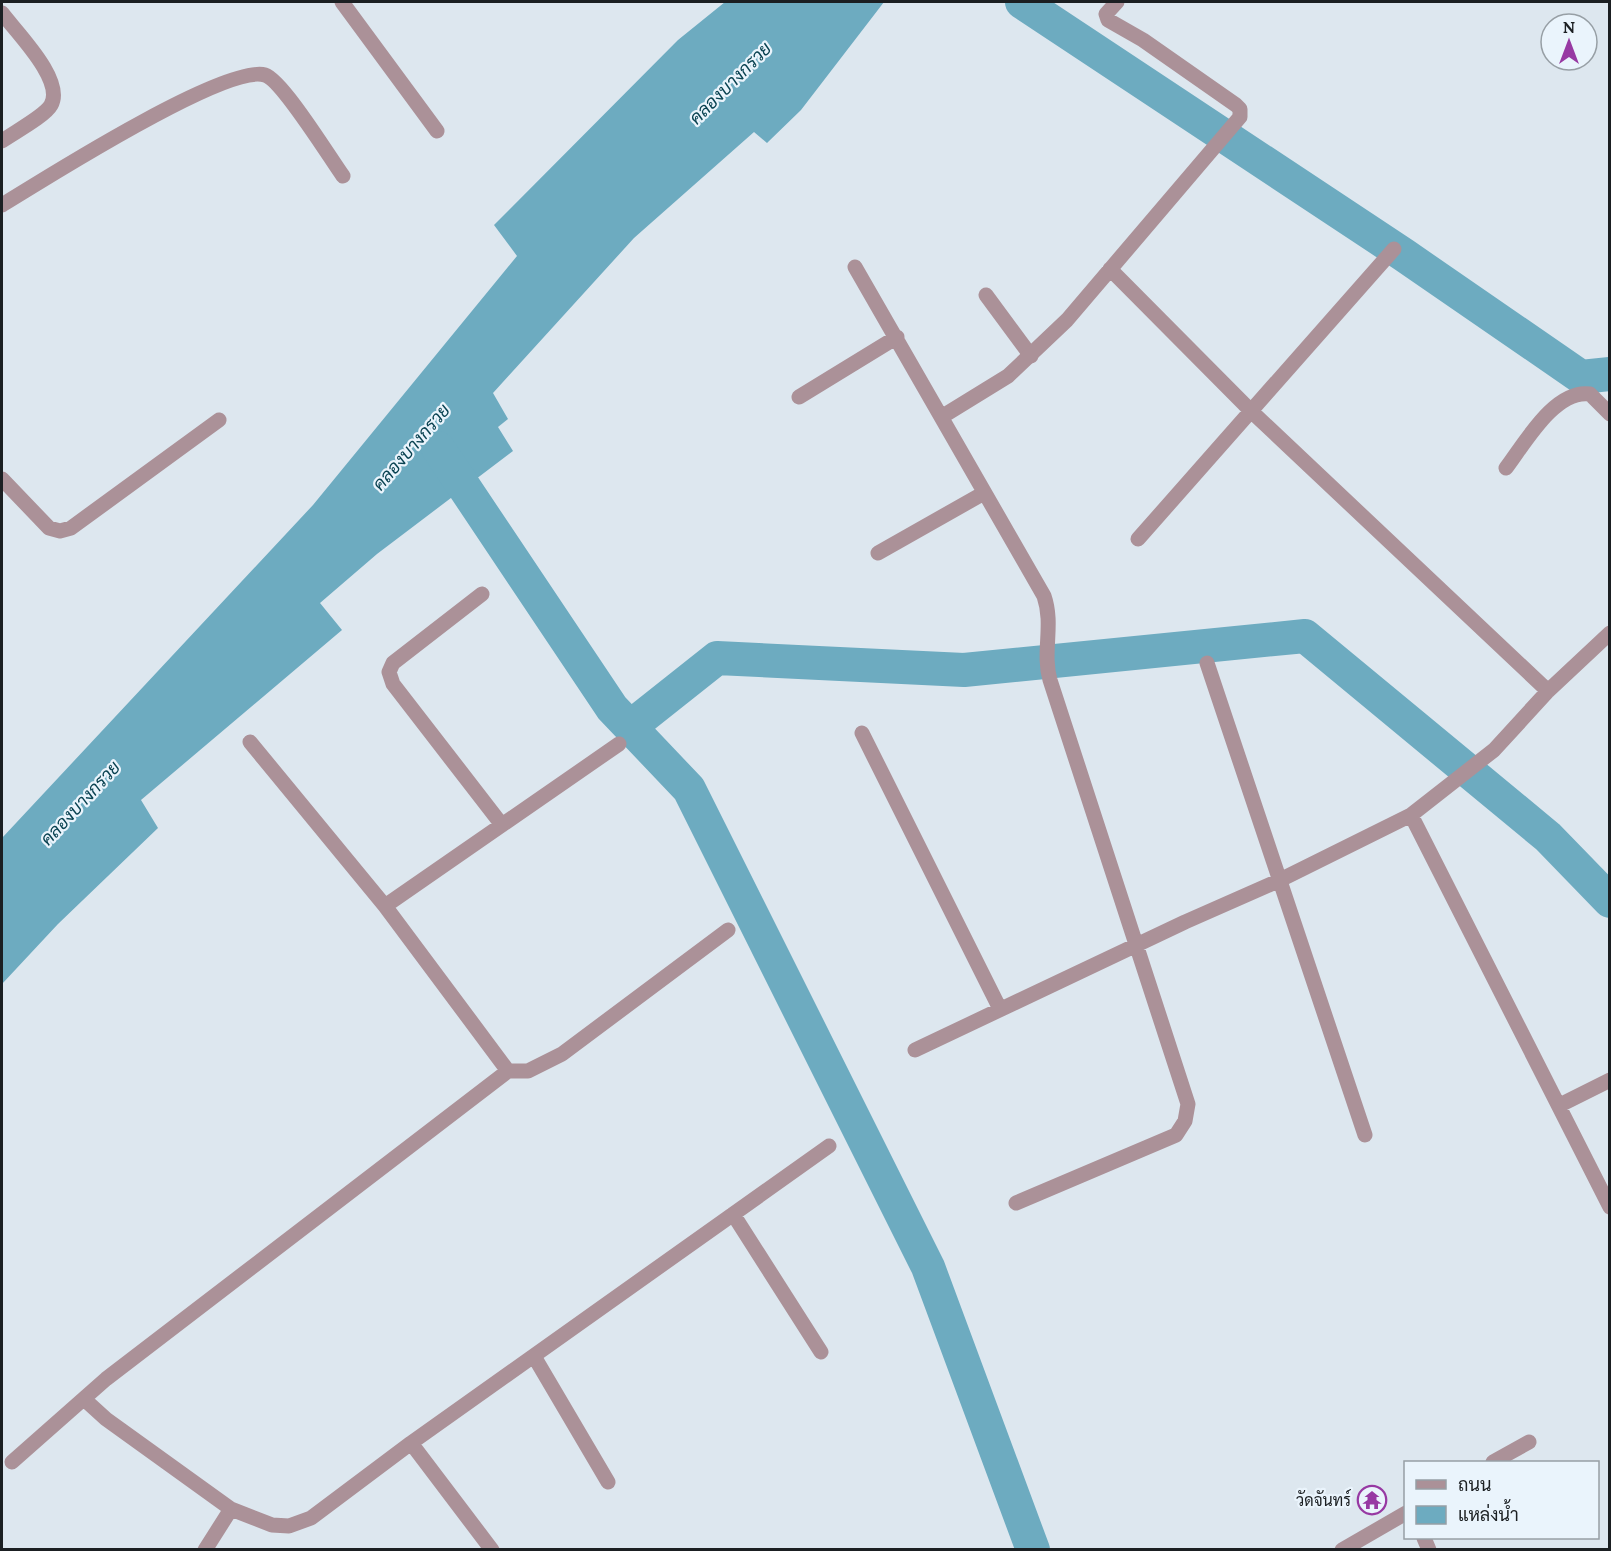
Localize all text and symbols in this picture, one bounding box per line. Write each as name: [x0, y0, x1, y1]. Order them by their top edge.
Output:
north arrow: [1539, 12, 1599, 72]
text: N: [1563, 17, 1575, 37]
water label: คลองบางกรวย: [684, 37, 776, 129]
water label: คลองบางกรวย: [367, 399, 455, 495]
water label: คลองบางกรวย: [35, 756, 125, 850]
legend: [1404, 1461, 1599, 1539]
text: ถนน: [1458, 1473, 1491, 1496]
temple icon: วัดจันทร์: [1356, 1484, 1388, 1516]
place label: วัดจันทร์: [1296, 1488, 1351, 1510]
text: แหล่งน้ำ: [1458, 1499, 1519, 1526]

